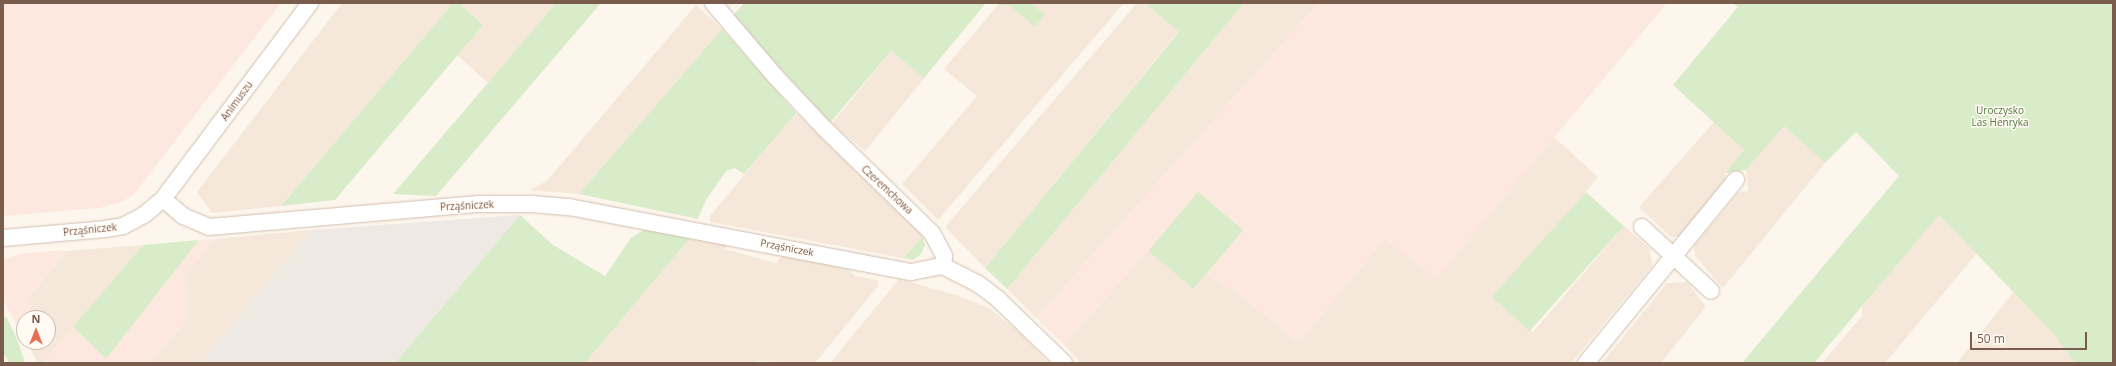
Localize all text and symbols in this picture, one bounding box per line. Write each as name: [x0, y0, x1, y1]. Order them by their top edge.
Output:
street label: Animuszu: [219, 79, 255, 123]
park label: Uroczysko Las Henryka: [1971, 104, 2029, 128]
street label: Czeremchowa: [859, 163, 915, 217]
street label: Prząśniczek: [440, 199, 494, 213]
street label: Prząśniczek: [62, 221, 118, 239]
street label: Prząśniczek: [759, 237, 815, 259]
north arrow: [16, 310, 56, 350]
text: N: [32, 311, 40, 326]
scale bar: [1972, 324, 2089, 350]
text: 50 m: [1977, 330, 2005, 347]

